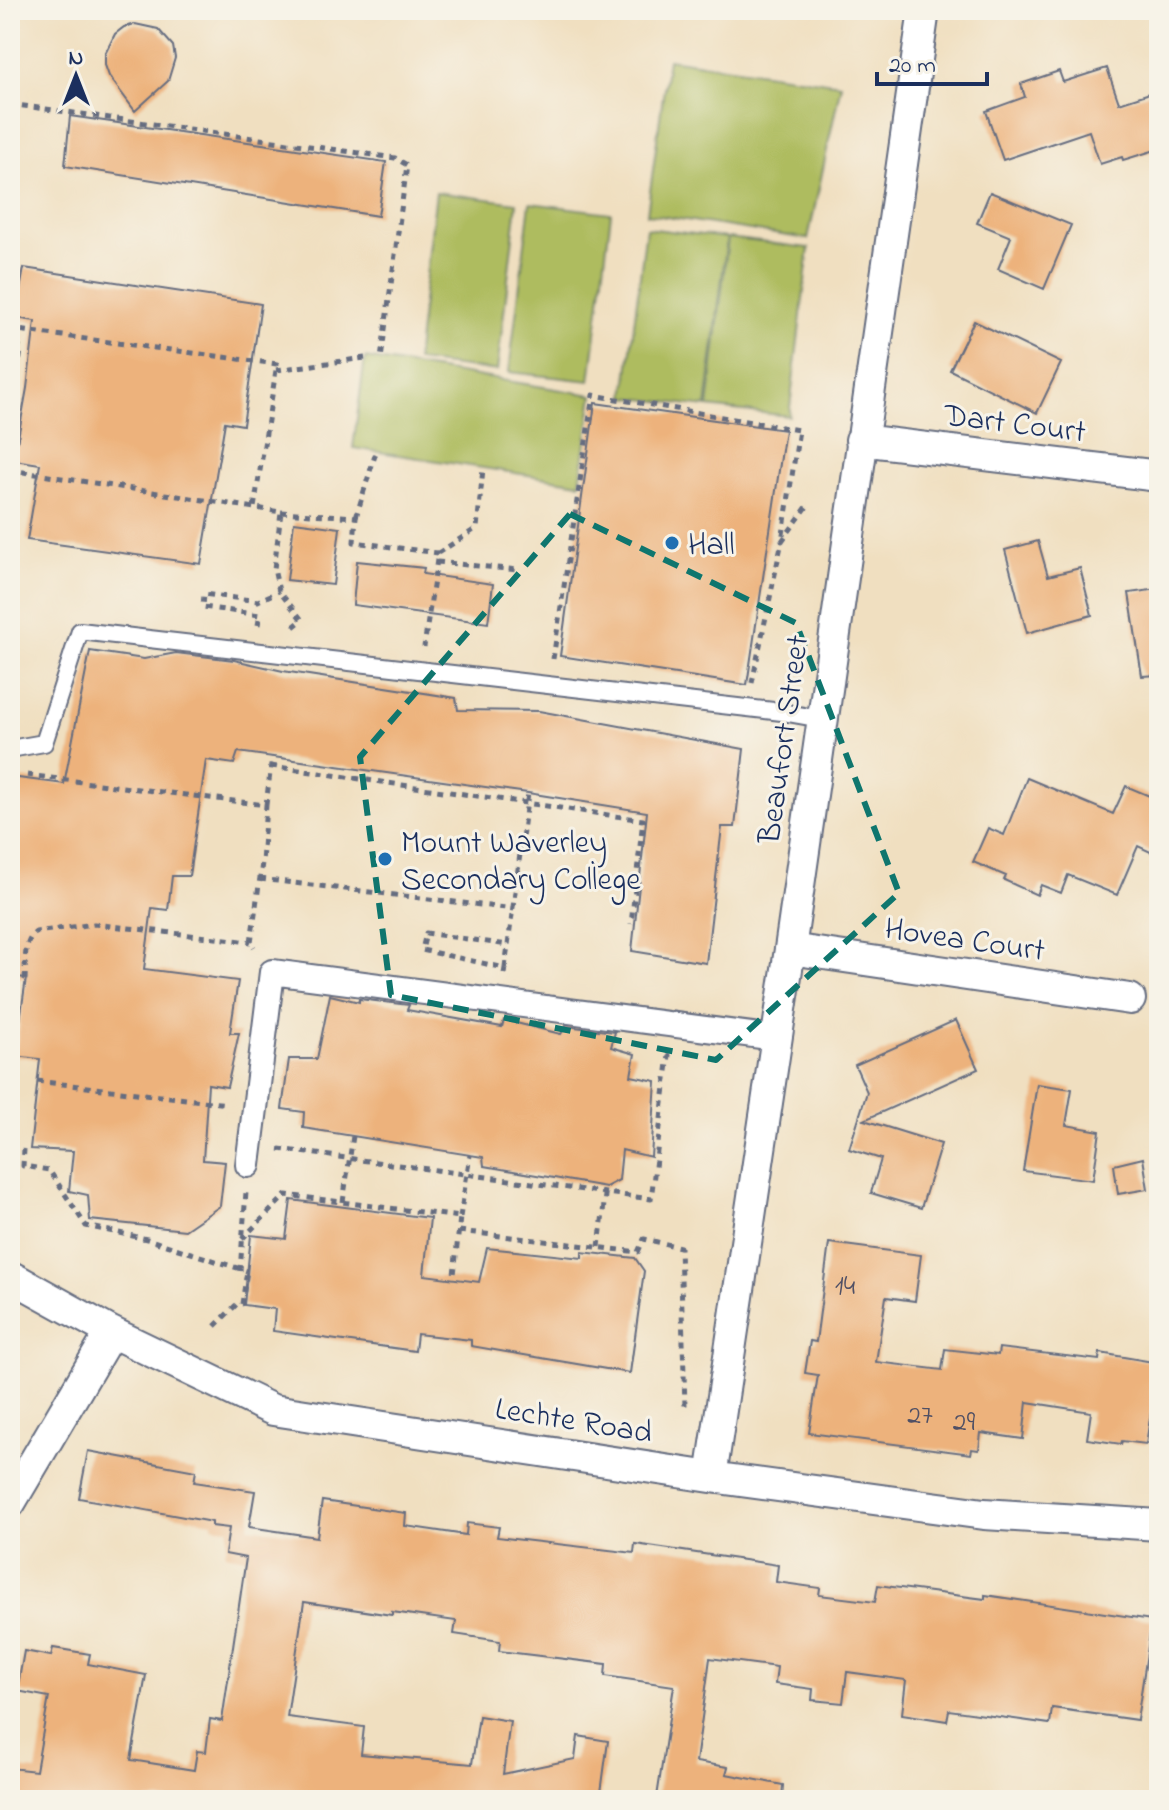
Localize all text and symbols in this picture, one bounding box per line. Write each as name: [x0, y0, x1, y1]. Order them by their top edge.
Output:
north arrow: [36, 36, 116, 116]
scale bar: [877, 36, 987, 86]
text: N: [69, 43, 83, 75]
text: 20 m: [889, 49, 936, 84]
street label: Dart Court: [940, 393, 1088, 458]
place label: Hall: [688, 523, 735, 570]
marker: Hall: [663, 534, 681, 552]
street label: Beaufort Street: [747, 632, 823, 848]
place label: Mount Waverley Secondary College: [401, 821, 641, 905]
marker: Mount Waverley Secondary College: [376, 850, 394, 868]
street label: Hovea Court: [881, 907, 1048, 976]
house number: 14: [835, 1267, 856, 1308]
street label: Lechte Road: [492, 1387, 655, 1458]
house number: 27: [907, 1396, 933, 1437]
house number: 29: [953, 1403, 976, 1444]

